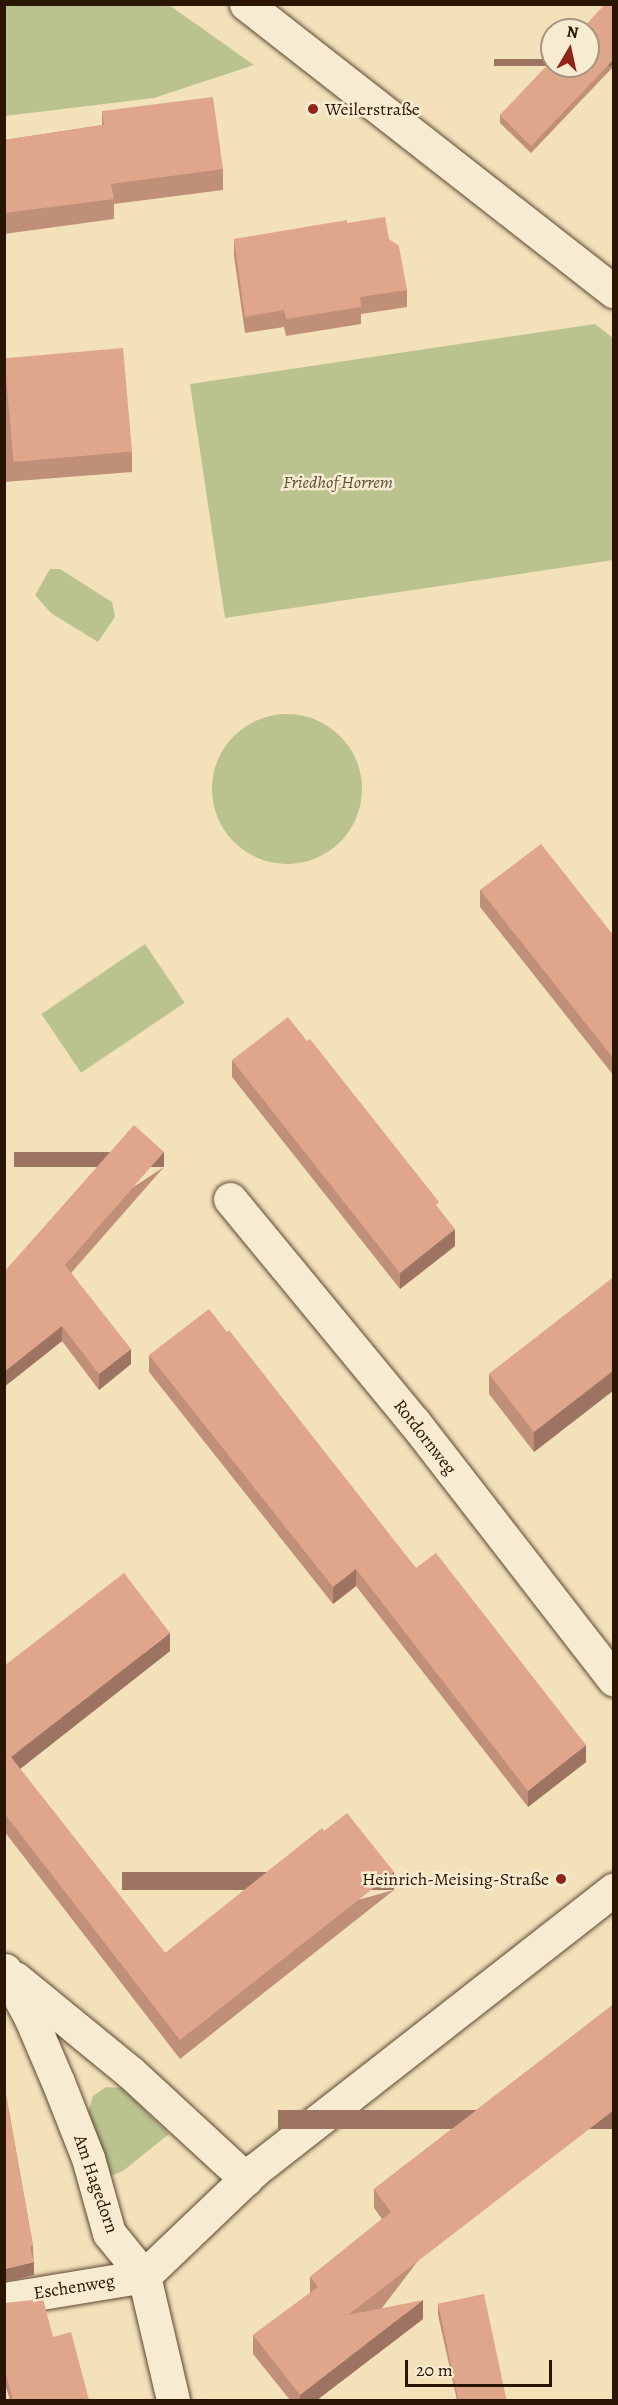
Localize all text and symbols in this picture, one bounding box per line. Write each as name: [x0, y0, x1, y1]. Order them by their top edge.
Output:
north arrow: [540, 18, 600, 78]
text: N: [565, 20, 580, 44]
place label: Weilerstraße: [325, 98, 420, 120]
marker: Weilerstraße: [306, 102, 320, 116]
park label: Friedhof Horrem: [283, 471, 393, 493]
street label: Rotdornweg: [389, 1395, 461, 1479]
place label: Heinrich-Meising-Straße: [362, 1868, 549, 1890]
marker: Heinrich-Meising-Straße: [554, 1872, 568, 1886]
street label: Am Hagedorn: [69, 2132, 123, 2236]
street label: Eschenweg: [32, 2270, 116, 2304]
scale bar: [408, 2348, 555, 2386]
text: 20 m: [416, 2358, 453, 2382]

